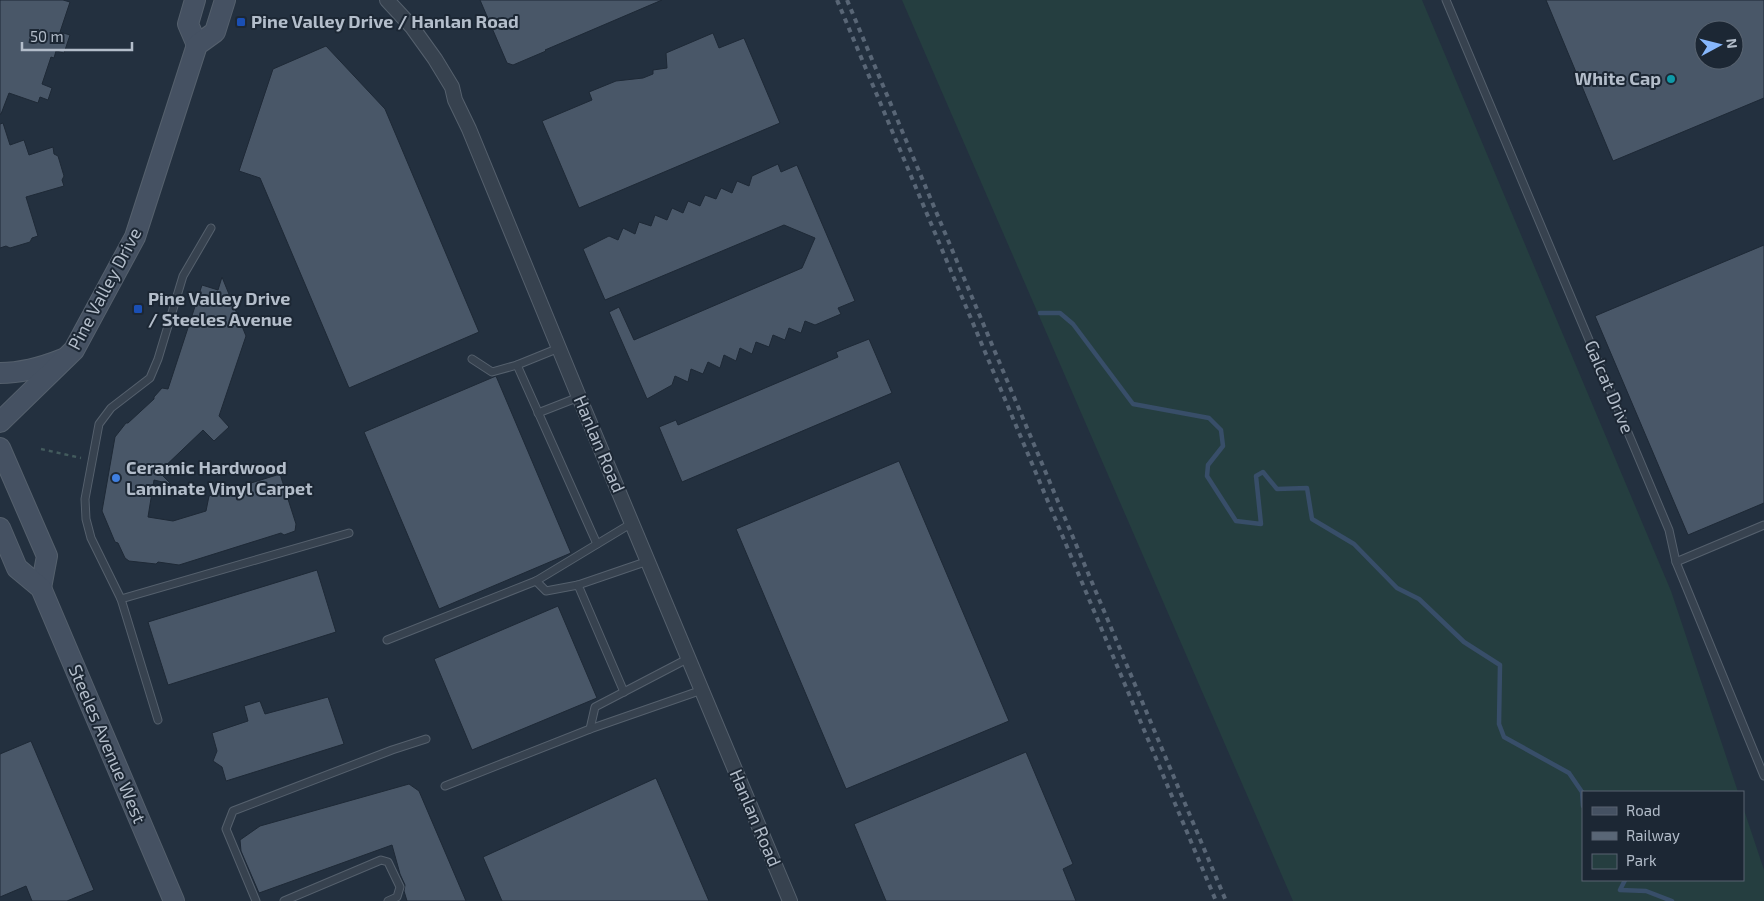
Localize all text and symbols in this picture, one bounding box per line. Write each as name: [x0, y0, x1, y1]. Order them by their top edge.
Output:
place label: Pine Valley Drive / Hanlan Road: [251, 10, 519, 32]
marker: Pine Valley Drive / Hanlan Road: [235, 16, 247, 28]
scale bar: [22, 20, 132, 52]
north arrow: [1694, 20, 1744, 70]
text: 50 m: [30, 27, 64, 45]
text: N: [1723, 37, 1741, 49]
place label: White Cap: [1575, 67, 1661, 89]
marker: White Cap: [1665, 73, 1677, 85]
street label: Pine Valley Drive: [63, 224, 146, 353]
place label: Pine Valley Drive / Steeles Avenue: [148, 287, 292, 330]
marker: Pine Valley Drive / Steeles Avenue: [132, 303, 144, 315]
street label: Galcat Drive: [1580, 337, 1639, 436]
street label: Hanlan Road: [570, 392, 630, 496]
place label: Ceramic Hardwood Laminate Vinyl Carpet: [126, 456, 313, 499]
marker: Ceramic Hardwood Laminate Vinyl Carpet: [110, 472, 122, 484]
street label: Steeles Avenue West: [64, 661, 151, 826]
street label: Hanlan Road: [726, 766, 786, 870]
legend: [1582, 791, 1744, 881]
text: Road: [1626, 801, 1661, 819]
text: Railway: [1626, 826, 1680, 844]
text: Park: [1626, 851, 1657, 869]

